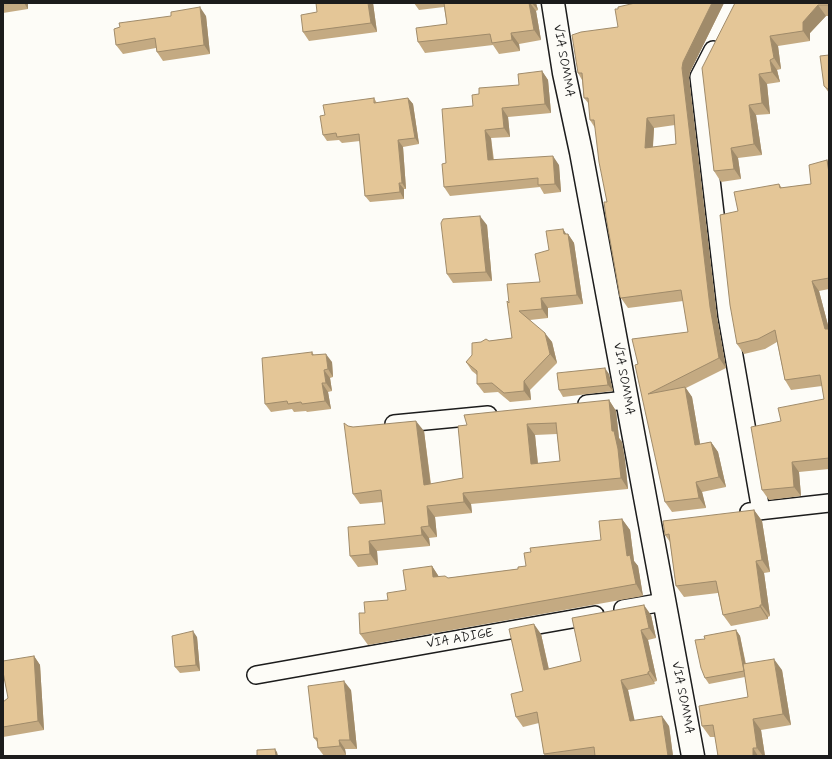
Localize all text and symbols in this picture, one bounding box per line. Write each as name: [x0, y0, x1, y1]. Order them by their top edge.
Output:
street label: VIA SOMMA: [549, 23, 577, 99]
street label: VIA SOMMA: [609, 341, 637, 417]
street label: VIA ADIGE: [425, 625, 495, 653]
street label: VIA SOMMA: [667, 660, 697, 736]

